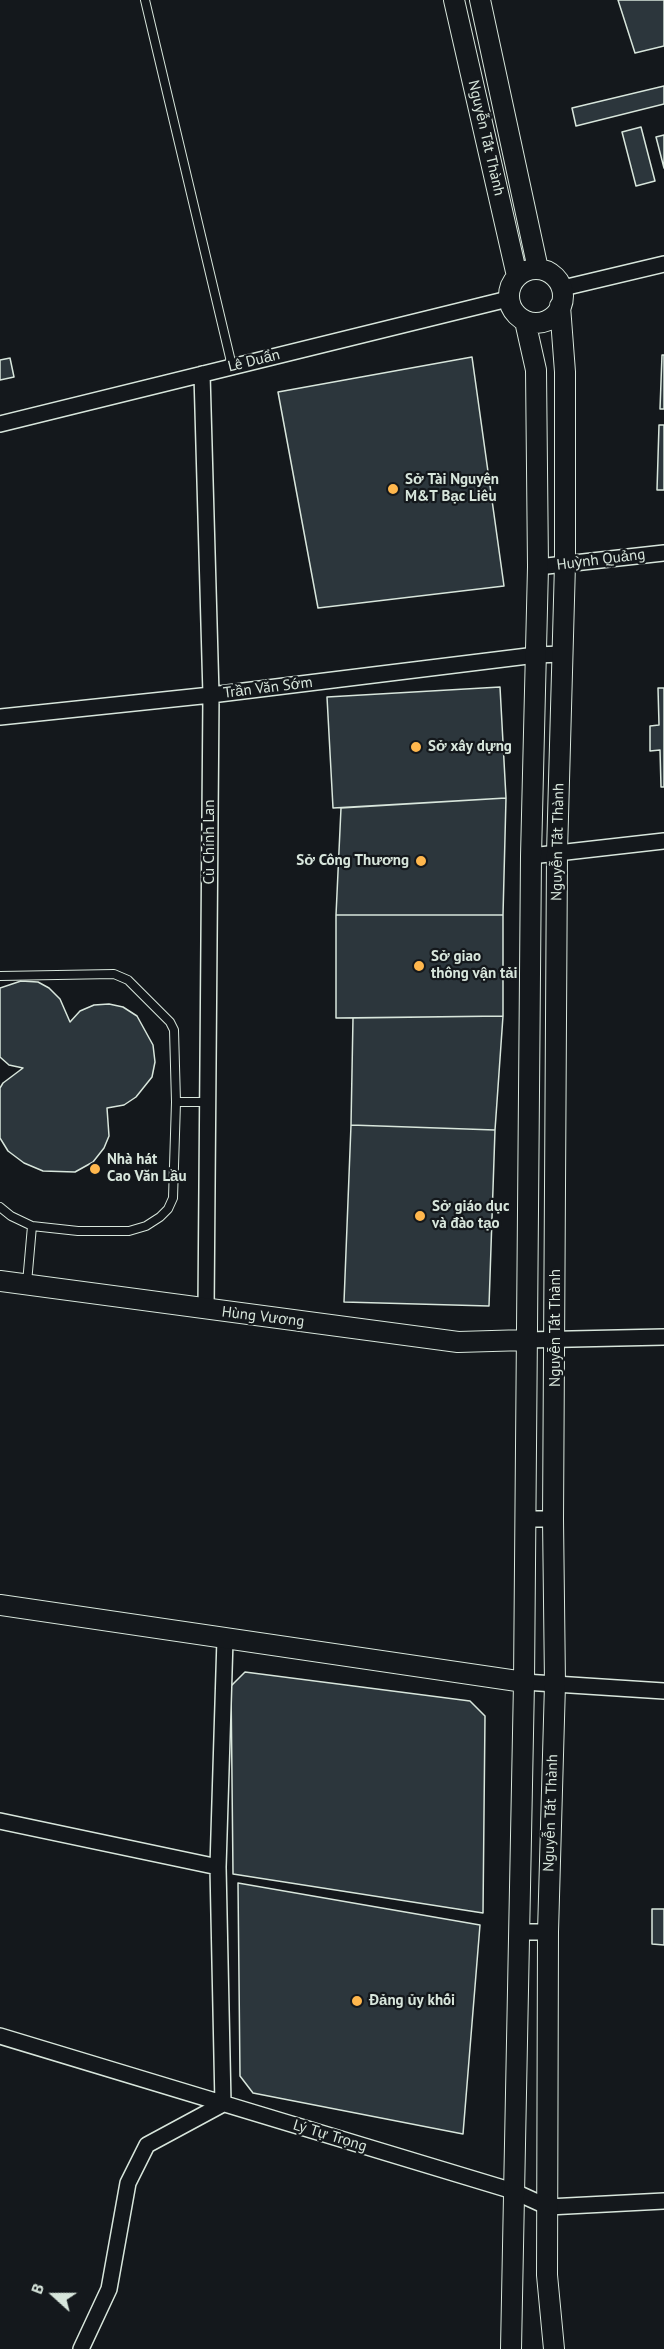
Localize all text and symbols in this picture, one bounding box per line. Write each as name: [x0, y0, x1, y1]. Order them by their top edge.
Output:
street label: Nguyễn Tất Thành: [464, 79, 508, 197]
street label: Lê Duẩn: [226, 346, 282, 376]
place label: Sở Tài Nguyên M&T Bạc Liêu: [405, 471, 499, 506]
marker: Sở Tài Nguyên M&T Bạc Liêu: [386, 482, 400, 496]
street label: Huỳnh Quảng: [556, 546, 646, 574]
street label: Trần Văn Sớm: [222, 674, 314, 702]
place label: Sở xây dựng: [428, 738, 512, 756]
marker: Sở xây dựng: [409, 740, 423, 754]
street label: Nguyễn Tất Thành: [548, 783, 568, 901]
street label: Cù Chính Lan: [201, 800, 219, 884]
place label: Sở Công Thương: [296, 852, 409, 870]
marker: Sở Công Thương: [414, 854, 428, 868]
place label: Sở giao thông vận tải: [431, 948, 518, 983]
marker: Sở giao thông vận tải: [412, 959, 426, 973]
place label: Nhà hát Cao Văn Lầu: [107, 1151, 187, 1186]
marker: Nhà hát Cao Văn Lầu: [88, 1162, 102, 1176]
place label: Sở giáo dục và đào tạo: [432, 1198, 510, 1233]
marker: Sở giáo dục và đào tạo: [413, 1209, 427, 1223]
street label: Nguyễn Tất Thành: [547, 1269, 565, 1387]
street label: Hùng Vương: [221, 1303, 305, 1331]
street label: Nguyễn Tất Thành: [540, 1754, 562, 1872]
place label: Đảng ủy khối: [369, 1992, 455, 2010]
marker: Đảng ủy khối: [350, 1994, 364, 2008]
street label: Lý Tự Trọng: [291, 2116, 369, 2156]
north arrow: [24, 2265, 84, 2325]
text: B: [26, 2281, 48, 2297]

